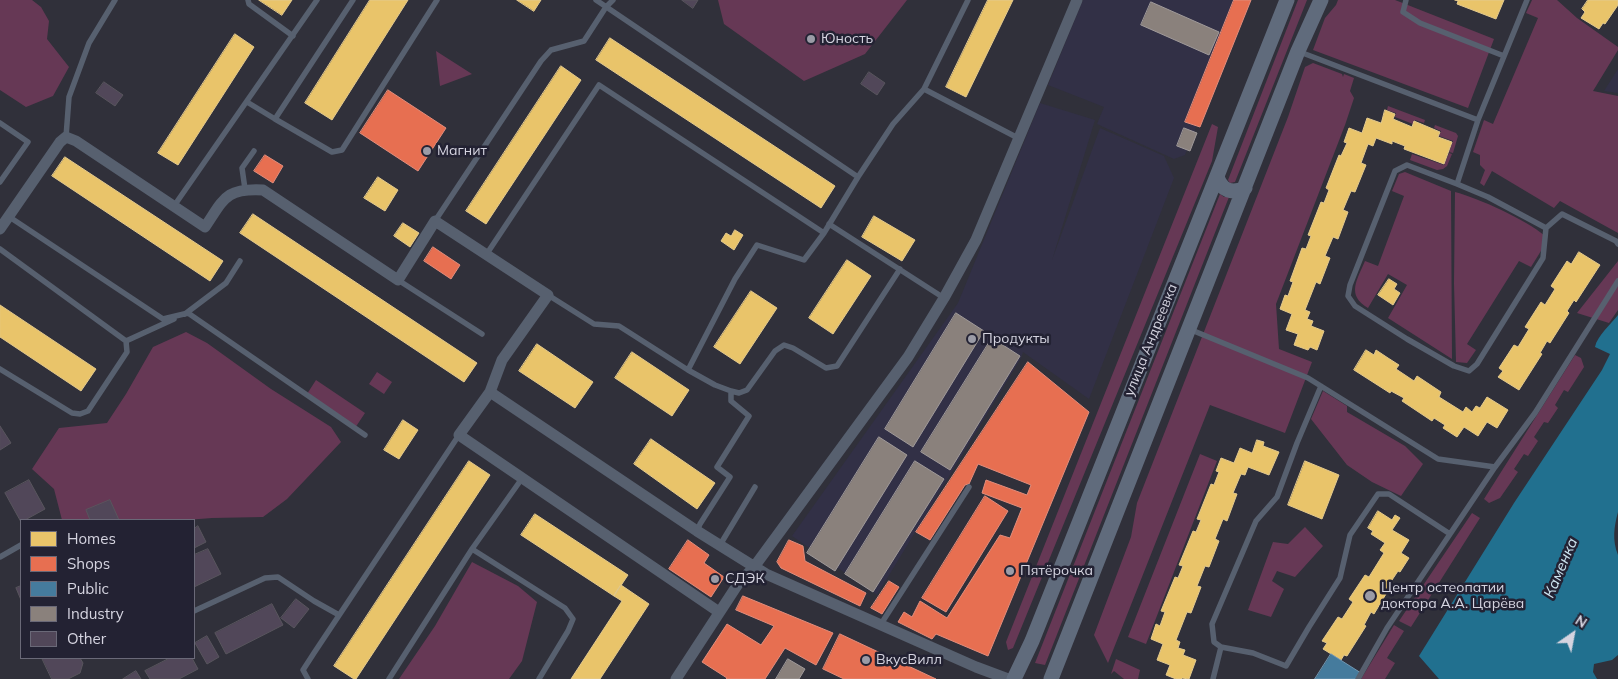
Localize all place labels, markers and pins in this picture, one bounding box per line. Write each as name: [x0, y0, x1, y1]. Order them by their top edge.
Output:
place label: Юность: [821, 31, 873, 47]
marker: Юность: [805, 33, 817, 45]
place label: Магнит: [437, 143, 487, 159]
marker: Магнит: [421, 145, 433, 157]
place label: Продукты: [982, 331, 1050, 347]
marker: Продукты: [966, 333, 978, 345]
place label: Пятёрочка: [1020, 563, 1093, 579]
marker: Пятёрочка: [1004, 565, 1016, 577]
place label: СДЭК: [725, 571, 765, 587]
marker: СДЭК: [709, 573, 721, 585]
place label: Центр остеопатии доктора А.А. Царёва: [1381, 580, 1524, 612]
marker: Центр остеопатии доктора А.А. Царёва: [1363, 589, 1377, 603]
place label: ВкусВилл: [876, 652, 942, 668]
marker: ВкусВилл: [860, 654, 872, 666]

